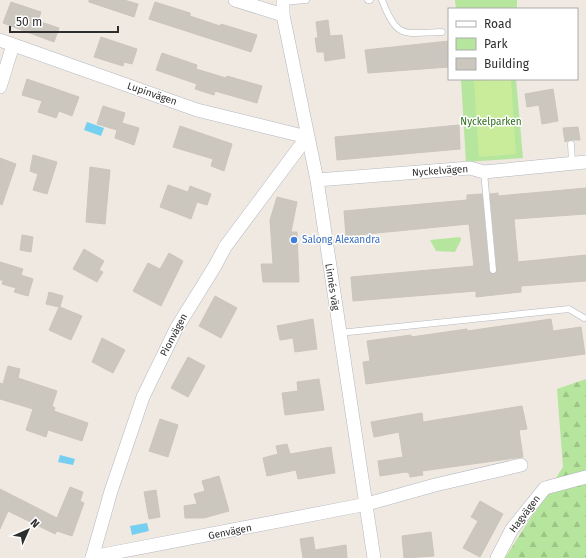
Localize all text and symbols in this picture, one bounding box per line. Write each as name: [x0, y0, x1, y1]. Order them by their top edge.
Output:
scale bar: [10, 8, 118, 34]
legend: [448, 8, 578, 80]
text: 50 m: [16, 15, 42, 29]
text: Road: [484, 17, 512, 31]
text: Park: [484, 37, 508, 51]
text: Building: [484, 57, 530, 71]
street label: Lupinvägen: [126, 80, 178, 108]
park label: Nyckelparken: [460, 116, 522, 128]
street label: Nyckelvägen: [412, 163, 468, 179]
place label: Salong Alexandra: [302, 234, 380, 246]
marker: Salong Alexandra: [289, 235, 299, 245]
street label: Linnés väg: [322, 263, 342, 312]
street label: Pionvägen: [158, 312, 190, 358]
street label: Hagvägen: [507, 493, 543, 535]
north arrow: [8, 510, 48, 550]
text: N: [28, 516, 42, 530]
street label: Genvägen: [207, 522, 253, 542]

